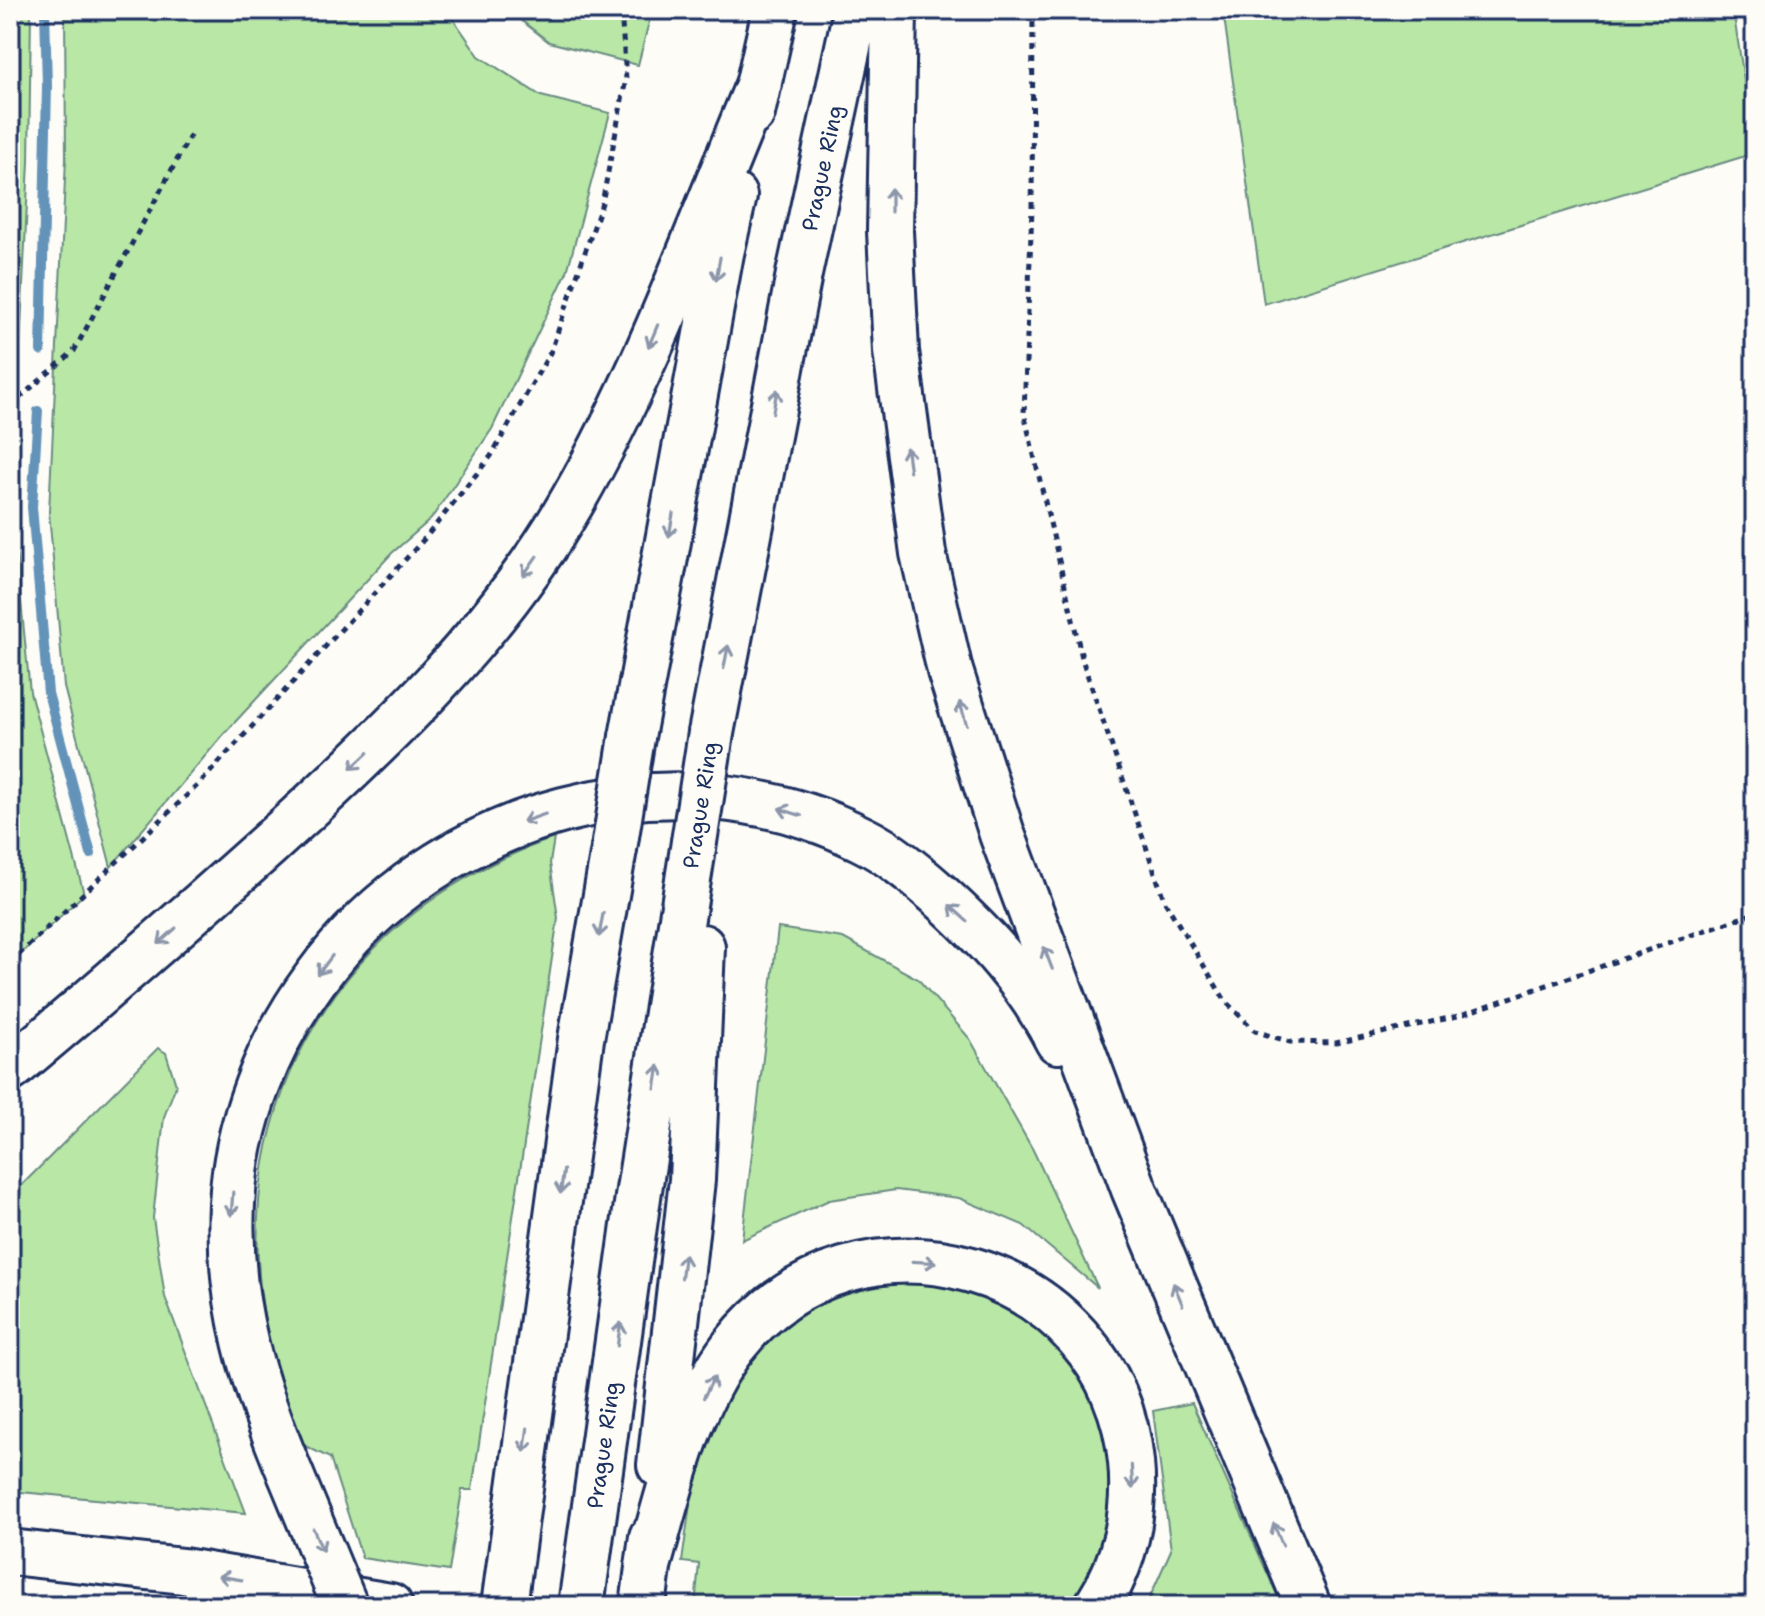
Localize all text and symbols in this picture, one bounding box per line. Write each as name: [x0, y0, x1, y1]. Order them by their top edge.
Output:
street label: Prague Ring: [795, 102, 850, 234]
one-way arrow: [883, 187, 898, 214]
one-way arrow: [710, 256, 725, 281]
one-way arrow: [645, 323, 660, 348]
one-way arrow: [768, 389, 783, 414]
one-way arrow: [901, 446, 916, 473]
one-way arrow: [663, 511, 678, 537]
one-way arrow: [522, 554, 538, 576]
one-way arrow: [719, 644, 734, 670]
one-way arrow: [955, 700, 970, 726]
street label: Prague Ring: [676, 739, 725, 871]
one-way arrow: [349, 752, 369, 771]
one-way arrow: [777, 804, 803, 819]
one-way arrow: [522, 811, 547, 826]
one-way arrow: [949, 904, 969, 922]
one-way arrow: [592, 912, 607, 938]
one-way arrow: [157, 927, 177, 945]
one-way arrow: [1040, 946, 1054, 971]
one-way arrow: [316, 954, 333, 976]
one-way arrow: [650, 1065, 665, 1090]
one-way arrow: [554, 1168, 569, 1195]
one-way arrow: [224, 1190, 239, 1217]
one-way arrow: [675, 1253, 690, 1280]
one-way arrow: [910, 1254, 937, 1269]
one-way arrow: [1170, 1282, 1185, 1307]
one-way arrow: [612, 1322, 627, 1347]
one-way arrow: [702, 1375, 718, 1399]
street label: Prague Ring: [580, 1380, 627, 1511]
one-way arrow: [518, 1427, 533, 1452]
one-way arrow: [1125, 1463, 1140, 1490]
one-way arrow: [1270, 1522, 1284, 1547]
one-way arrow: [311, 1527, 326, 1551]
one-way arrow: [218, 1570, 243, 1585]

